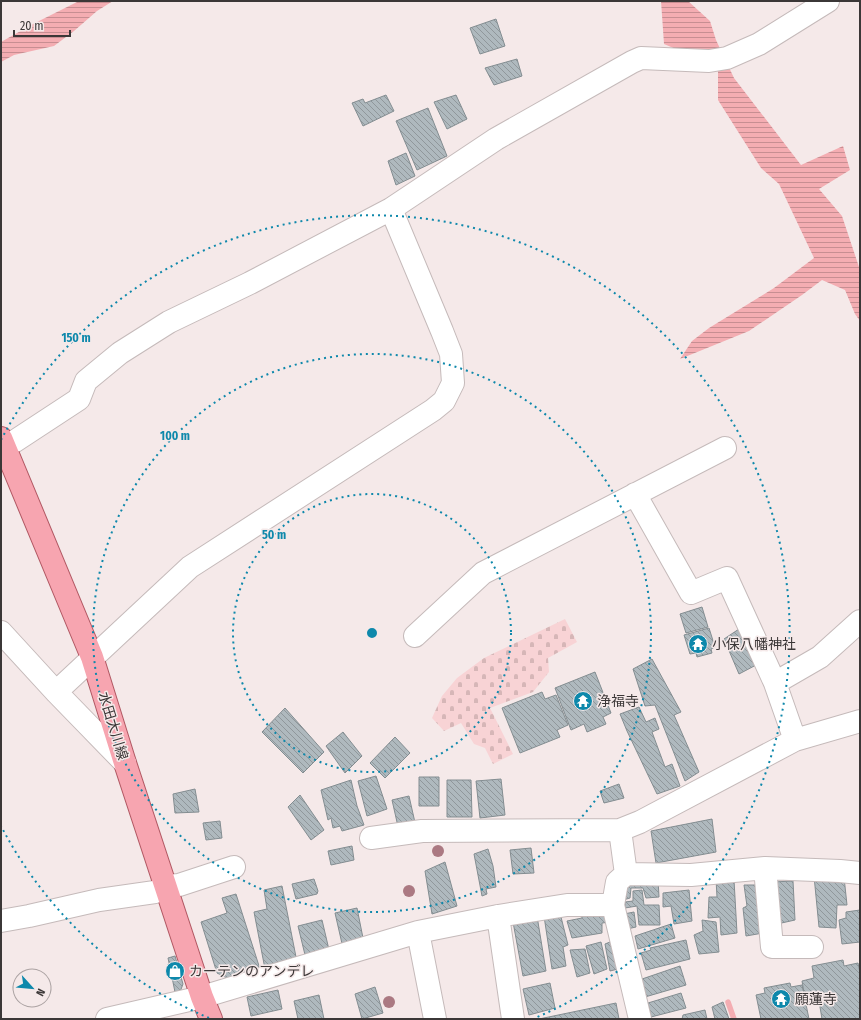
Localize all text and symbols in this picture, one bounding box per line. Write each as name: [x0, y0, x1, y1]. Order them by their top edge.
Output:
scale bar: [14, 12, 70, 38]
text: 20 m: [20, 19, 44, 33]
text: 150 m: [61, 331, 91, 345]
text: 100 m: [160, 429, 190, 443]
text: 50 m: [262, 528, 286, 542]
centre of rings: [365, 626, 379, 640]
temple icon: 小保八幡神社: [687, 633, 709, 655]
place label: 小保八幡神社: [712, 636, 796, 653]
street label: 水田大川線: [95, 690, 131, 762]
temple icon: 浄福寺: [572, 690, 594, 712]
place label: 浄福寺: [597, 693, 639, 710]
shop icon: カーテンのアンデレ: [164, 960, 186, 982]
place label: カーテンのアンデレ: [189, 963, 314, 980]
north arrow: [12, 968, 52, 1008]
text: N: [33, 986, 48, 998]
temple icon: 願蓮寺: [770, 988, 792, 1010]
place label: 願蓮寺: [795, 991, 837, 1008]

